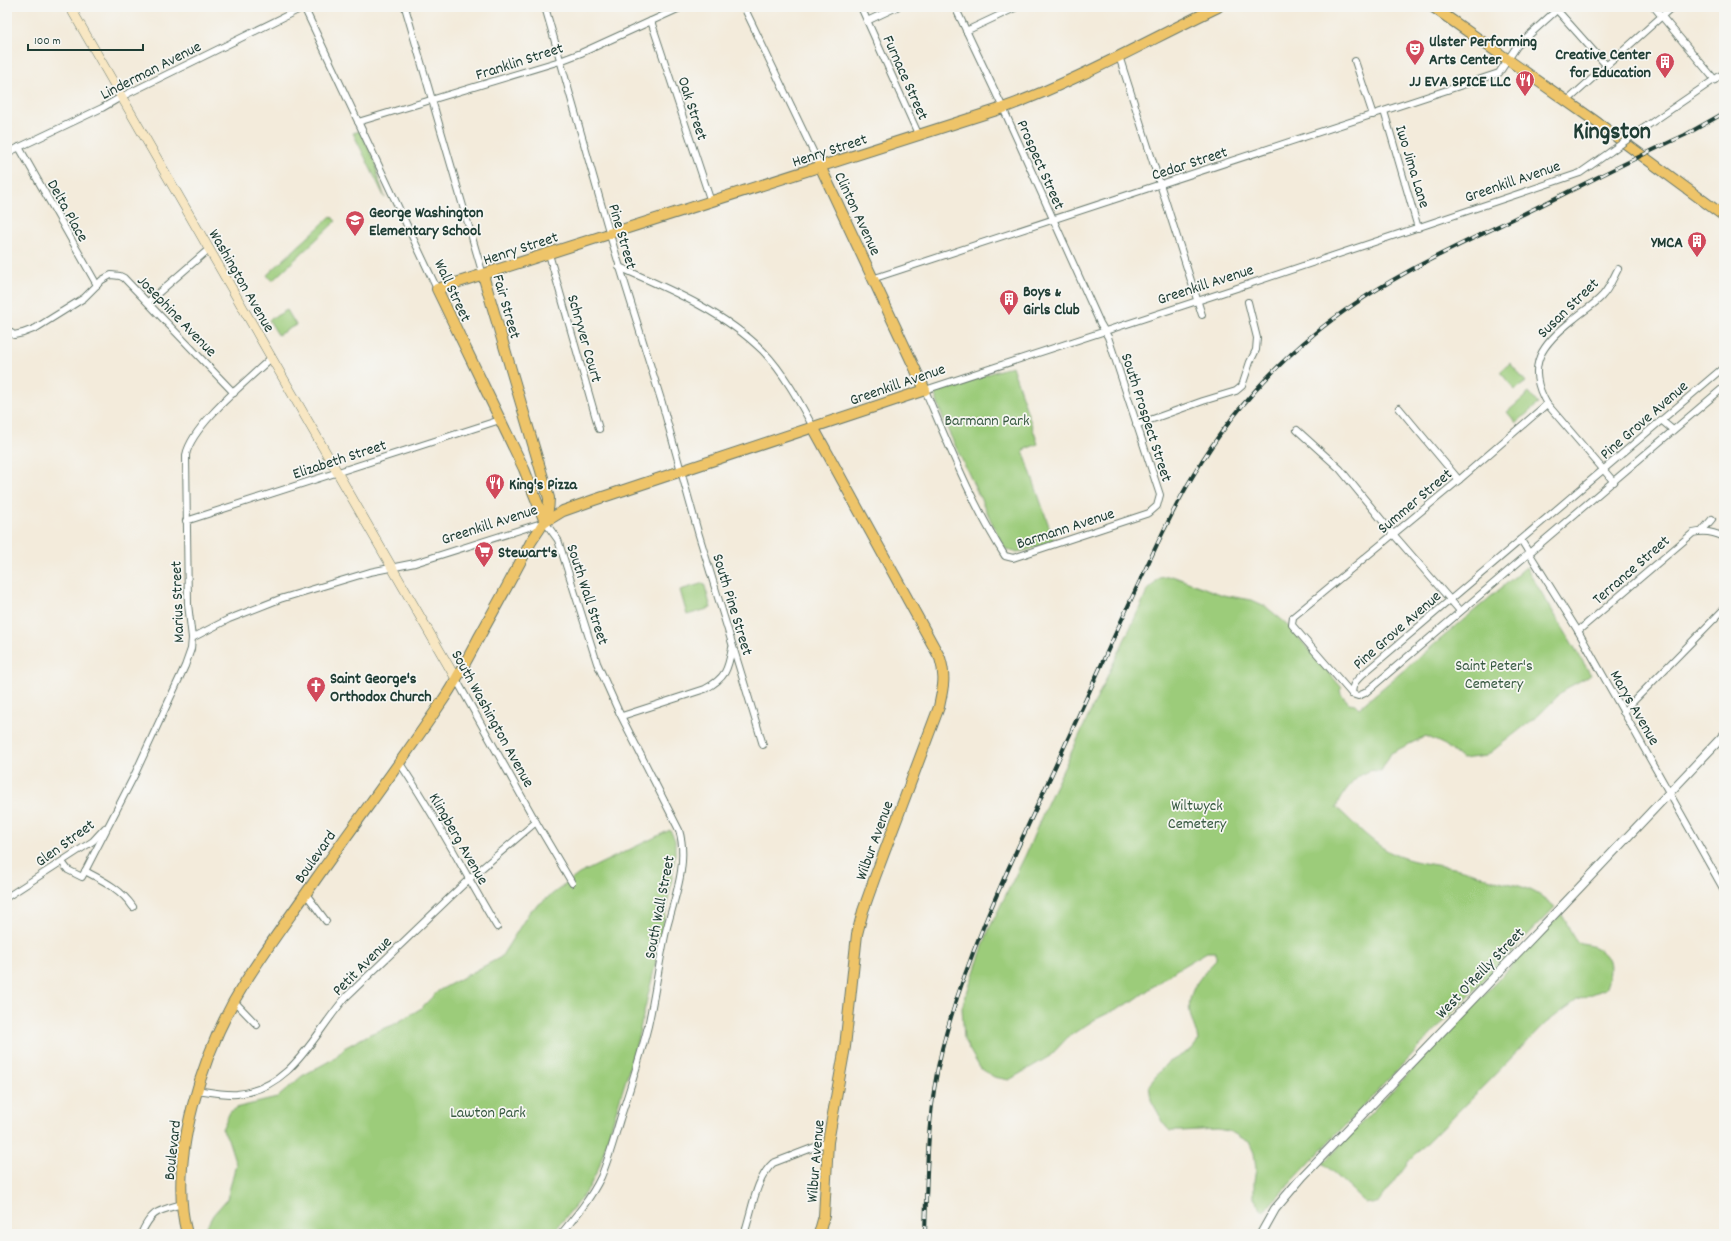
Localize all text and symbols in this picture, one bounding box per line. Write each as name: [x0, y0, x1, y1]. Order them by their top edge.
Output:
scale bar: [28, 26, 143, 52]
place label: Ulster Performing Arts Center: [1429, 31, 1537, 72]
street label: Furnace Street: [876, 32, 934, 124]
text: 100 m: [34, 33, 61, 50]
street label: Linderman Avenue: [97, 36, 206, 107]
street label: Franklin Street: [473, 37, 567, 87]
theatre icon: Ulster Performing Arts Center: [1404, 38, 1426, 66]
place label: Creative Center for Education: [1555, 44, 1652, 85]
building icon: Creative Center for Education: [1654, 51, 1676, 79]
restaurant icon: JJ EVA SPICE LLC: [1514, 69, 1536, 97]
place label: JJ EVA SPICE LLC: [1409, 71, 1511, 94]
street label: Oak Street: [671, 74, 713, 144]
street label: Prospect Street: [1010, 116, 1070, 214]
district label: Kingston: [1573, 116, 1651, 150]
street label: Iwo Jima Lane: [1388, 123, 1435, 211]
street label: Henry Street: [789, 128, 870, 174]
street label: Cedar Street: [1149, 141, 1231, 187]
street label: Greenkill Avenue: [1462, 155, 1564, 210]
street label: Clinton Avenue: [827, 168, 886, 260]
street label: Delta Place: [40, 176, 93, 247]
street label: Pine Street: [601, 201, 642, 272]
place label: George Washington Elementary School: [369, 202, 483, 243]
school or university icon: George Washington Elementary School: [344, 209, 366, 237]
street label: Washington Avenue: [202, 225, 280, 337]
street label: Henry Street: [480, 226, 561, 272]
building icon: YMCA: [1686, 230, 1708, 258]
place label: YMCA: [1650, 232, 1683, 255]
street label: Wall Street: [427, 256, 476, 326]
street label: Greenkill Avenue: [1155, 259, 1257, 312]
street label: Josephine Avenue: [131, 271, 221, 363]
street label: Fair Street: [485, 272, 526, 342]
street label: Susan Street: [1533, 273, 1605, 344]
place label: Boys & Girls Club: [1023, 281, 1080, 322]
building icon: Boys & Girls Club: [998, 288, 1020, 316]
street label: Schryver Court: [560, 292, 607, 385]
street label: South Prospect Street: [1114, 350, 1177, 485]
street label: Greenkill Avenue: [847, 358, 949, 413]
street label: Pine Grove Avenue: [1595, 376, 1694, 466]
park label: Barmann Park: [944, 410, 1030, 433]
street label: Elizabeth Street: [290, 434, 390, 486]
street label: Summer Street: [1373, 464, 1458, 540]
restaurant icon: King's Pizza: [484, 472, 506, 500]
place label: King's Pizza: [509, 474, 579, 497]
street label: Greenkill Avenue: [439, 499, 541, 552]
street label: Barmann Avenue: [1014, 503, 1118, 556]
street label: Terrance Street: [1588, 531, 1676, 611]
supermarket icon: Stewart's: [473, 540, 495, 568]
street label: South Wall Street: [559, 541, 614, 648]
place label: Stewart's: [498, 542, 558, 565]
street label: South Pine Street: [705, 551, 758, 658]
street label: Marius Street: [166, 560, 191, 643]
street label: Pine Grove Avenue: [1348, 586, 1447, 676]
street label: South Washington Avenue: [444, 646, 539, 792]
park label: Saint Peter's Cemetery: [1455, 655, 1533, 696]
street label: Marys Avenue: [1603, 666, 1665, 750]
place label: Saint George's Orthodox Church: [330, 668, 432, 709]
church icon: Saint George's Orthodox Church: [305, 675, 327, 703]
street label: Klingberg Avenue: [422, 789, 494, 890]
park label: Wiltwyck Cemetery: [1168, 795, 1227, 836]
street label: Wilbur Avenue: [850, 798, 900, 884]
street label: Glen Street: [31, 814, 100, 874]
street label: Boulevard: [289, 826, 343, 889]
street label: South Wall Street: [639, 854, 682, 961]
street label: West O'Reilly Street: [1431, 923, 1531, 1025]
street label: Petit Avenue: [328, 932, 398, 1002]
park label: Lawton Park: [450, 1102, 526, 1125]
street label: Boulevard: [159, 1119, 188, 1181]
street label: Wilbur Avenue: [801, 1119, 832, 1204]

